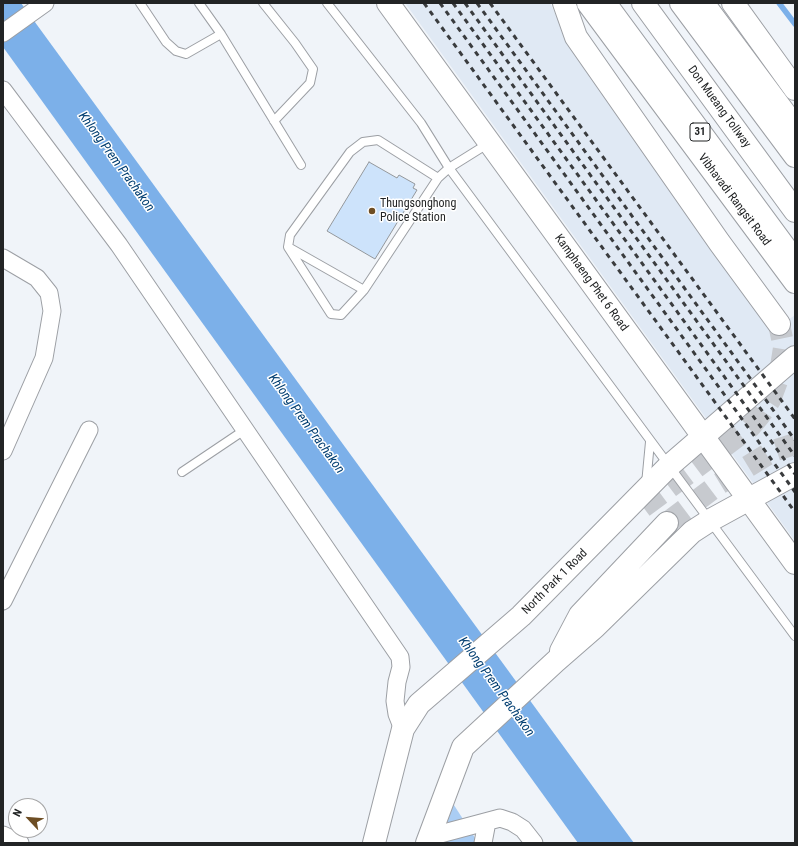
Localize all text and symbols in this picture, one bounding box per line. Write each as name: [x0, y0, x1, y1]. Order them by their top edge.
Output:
street label: Don Mueang Tollway: [684, 63, 754, 151]
water label: Khlong Prem Prachakon: [75, 109, 157, 215]
road number: 31: [690, 123, 710, 141]
street label: Vibhavadi Rangsit Road: [695, 151, 773, 249]
place label: Thungsonghong Police Station: [380, 197, 456, 225]
marker: Thungsonghong Police Station: [367, 206, 377, 216]
street label: Kamphaeng Phet 6 Road: [551, 232, 631, 334]
water label: Khlong Prem Prachakon: [265, 371, 347, 477]
street label: North Park 1 Road: [519, 546, 591, 618]
water label: Khlong Prem Prachakon: [455, 634, 537, 740]
north arrow: [8, 798, 48, 838]
text: N: [10, 807, 25, 819]

